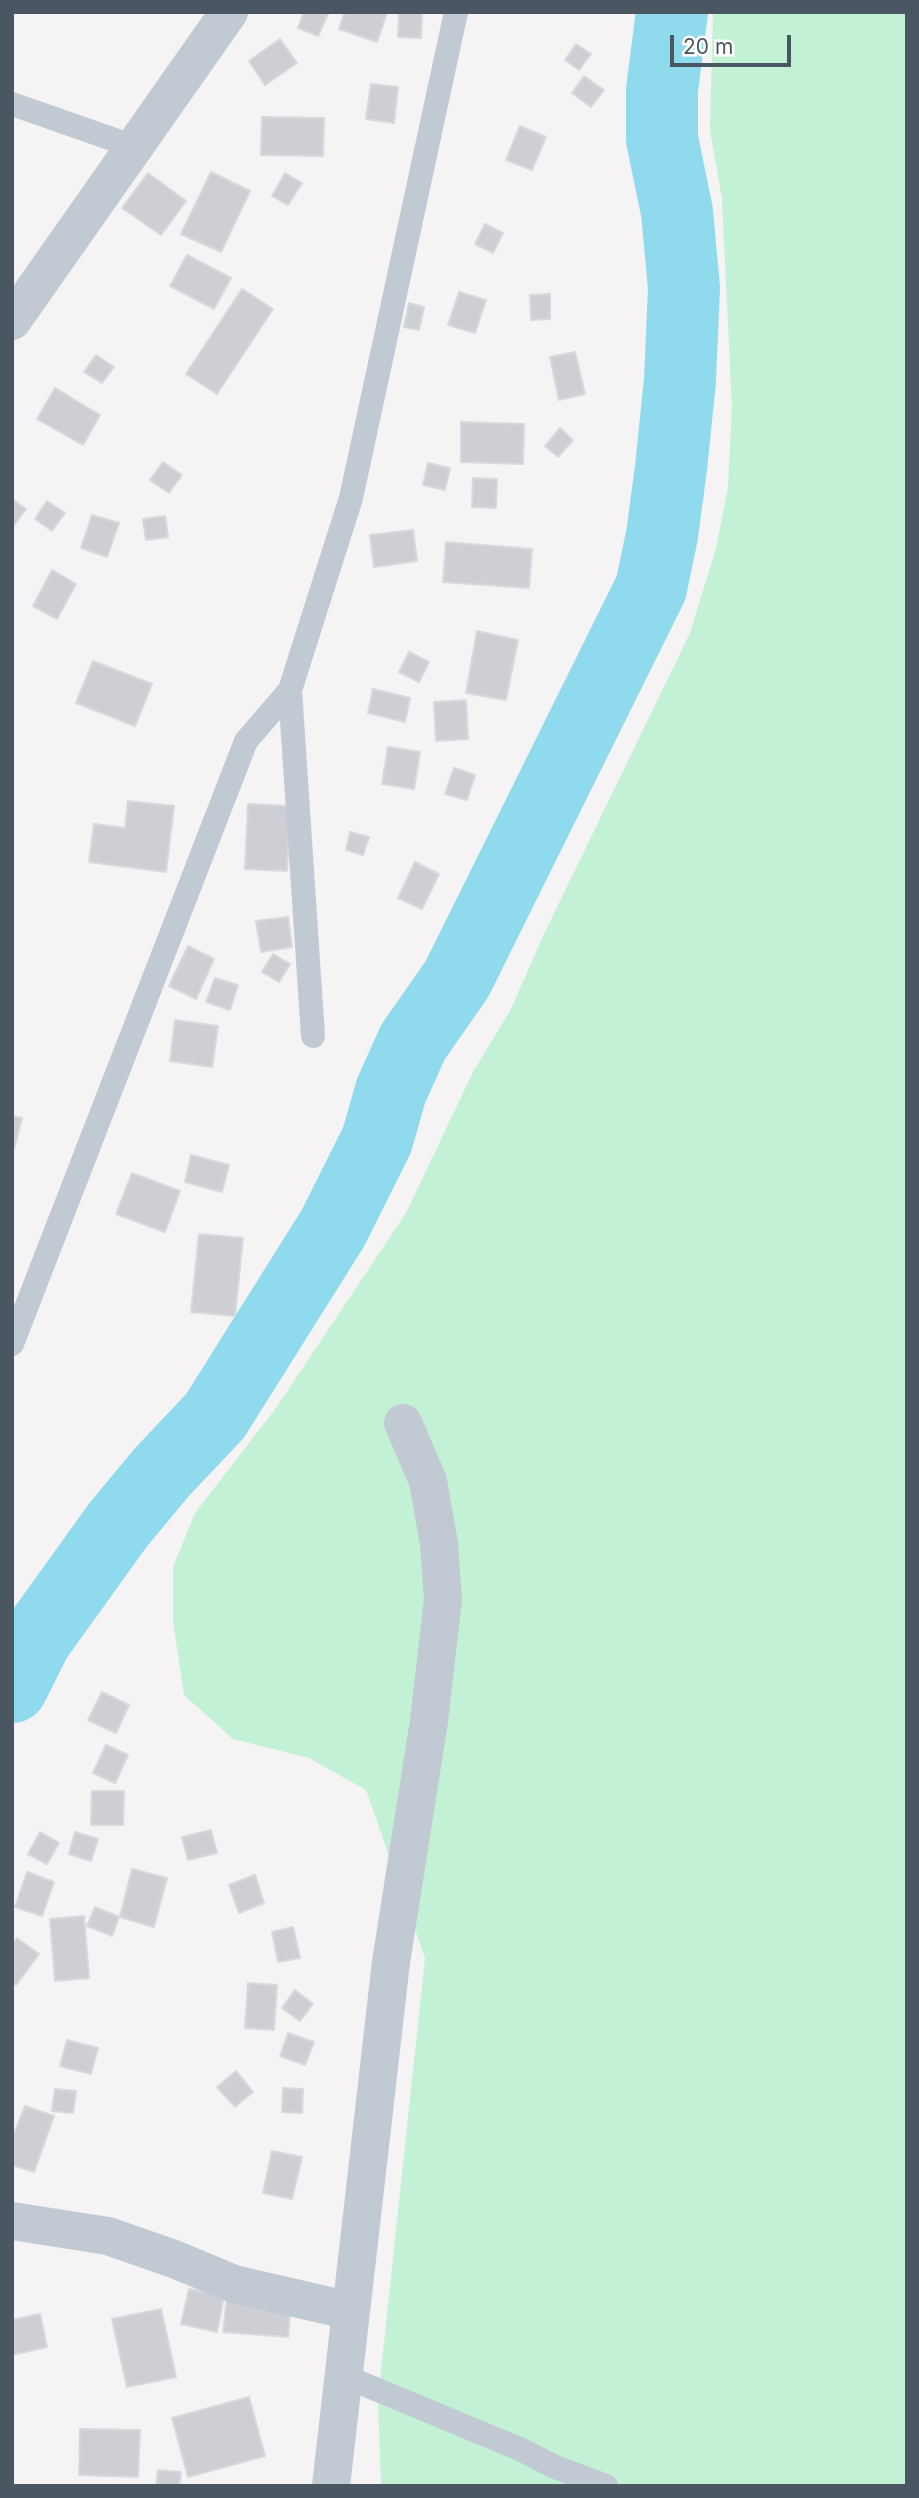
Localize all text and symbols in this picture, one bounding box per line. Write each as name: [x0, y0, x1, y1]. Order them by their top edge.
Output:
scale bar: [674, 21, 795, 65]
text: 20 m: [683, 34, 733, 59]

